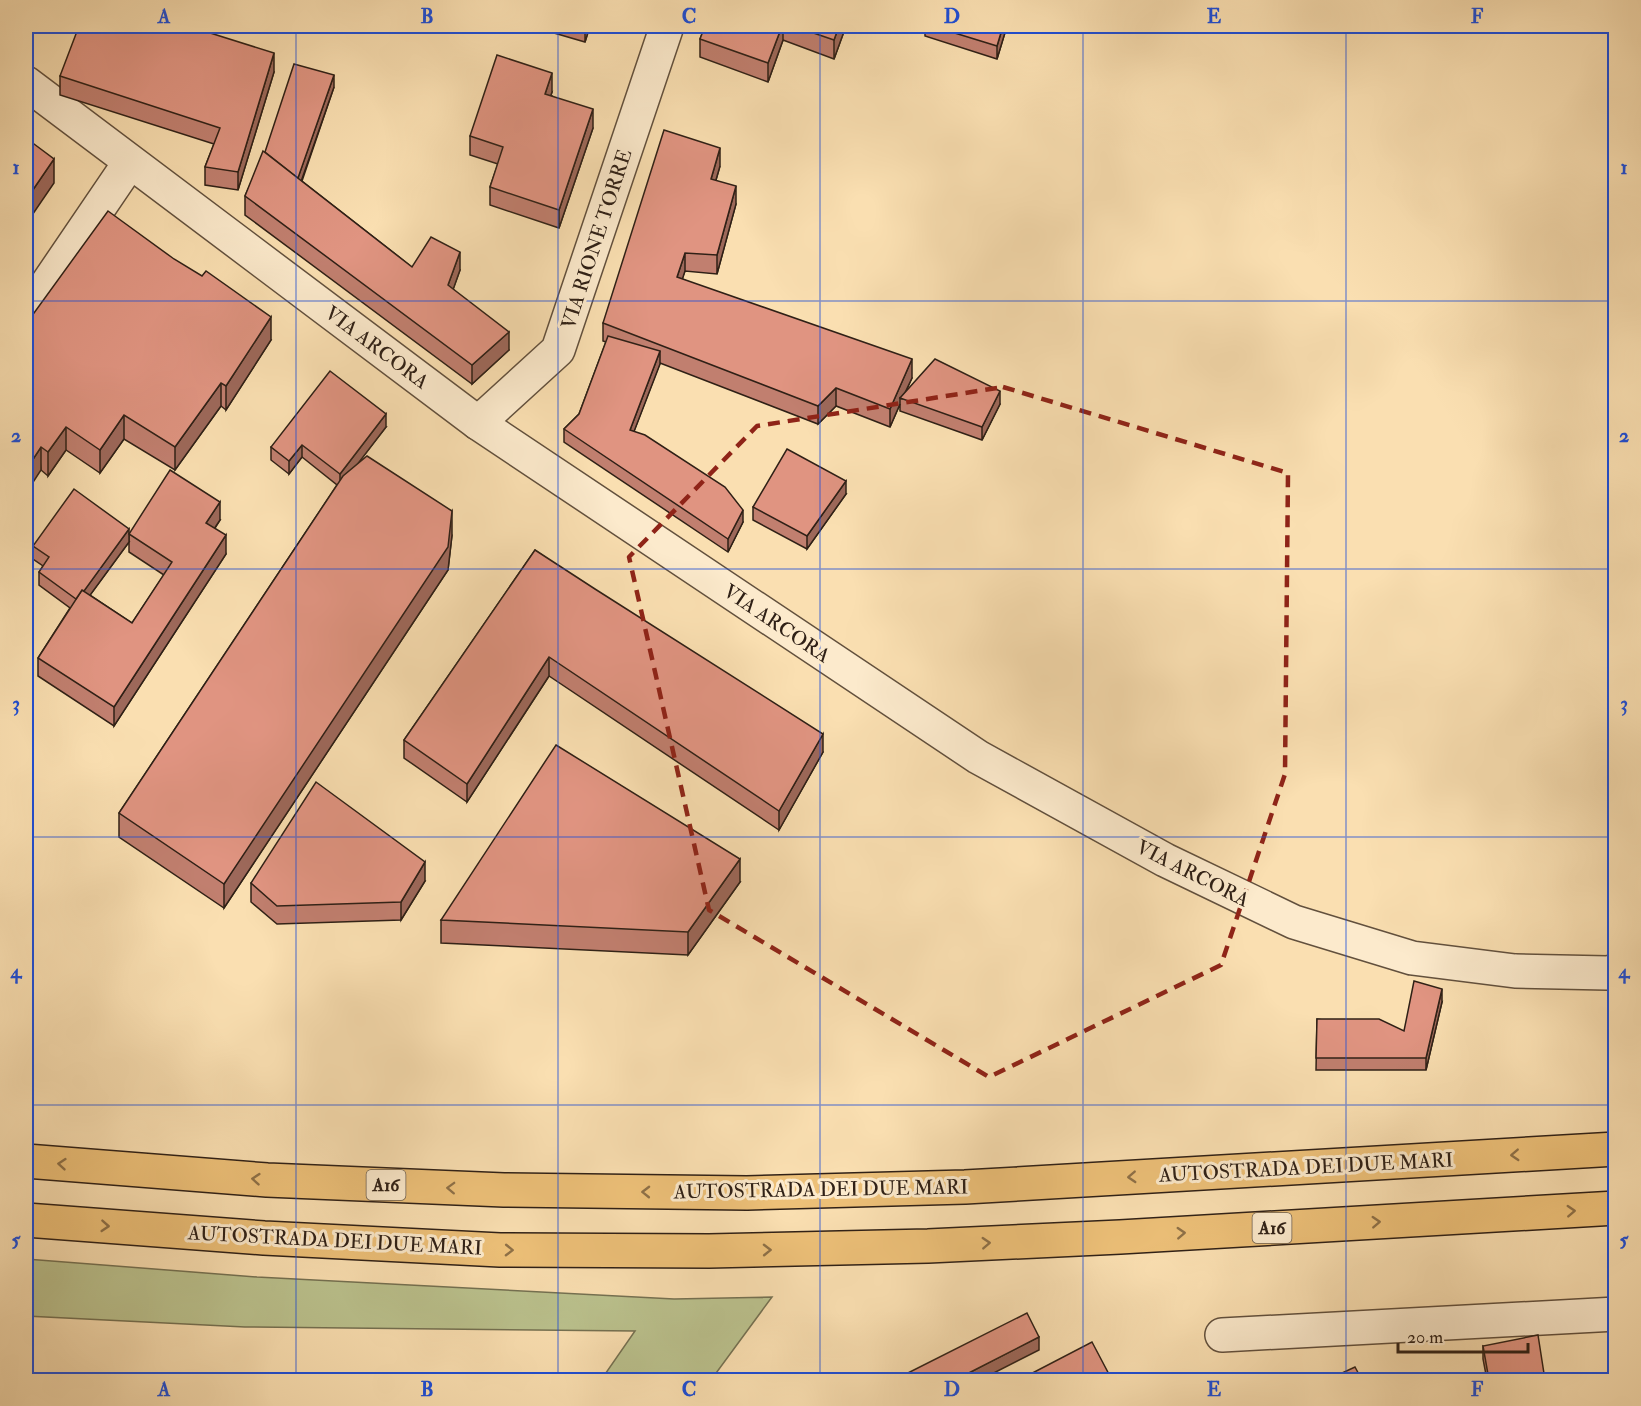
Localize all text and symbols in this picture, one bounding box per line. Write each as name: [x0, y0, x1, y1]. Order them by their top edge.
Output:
text: A: [157, 4, 171, 29]
text: B: [420, 4, 434, 29]
text: C: [682, 4, 696, 29]
text: D: [944, 4, 960, 29]
text: E: [1207, 4, 1222, 29]
text: F: [1471, 4, 1484, 29]
street label: VIA RIONE TORRE: [556, 146, 637, 332]
text: 1: [12, 155, 20, 180]
text: 1: [1620, 155, 1628, 180]
street label: VIA ARCORA: [320, 300, 434, 395]
text: 2: [11, 423, 21, 448]
text: 2: [1619, 423, 1629, 448]
street label: VIA ARCORA: [719, 579, 835, 668]
text: 3: [12, 691, 20, 716]
text: 3: [1620, 691, 1628, 716]
street label: VIA ARCORA: [1132, 834, 1254, 913]
text: 4: [10, 959, 23, 984]
text: 4: [1618, 959, 1631, 984]
street label: AUTOSTRADA DEI DUE MARI: [1157, 1147, 1454, 1188]
one-way arrow: [1511, 1148, 1520, 1161]
one-way arrow: [57, 1158, 66, 1171]
road number: A16: [366, 1170, 406, 1200]
one-way arrow: [1127, 1171, 1136, 1184]
one-way arrow: [252, 1173, 261, 1186]
street label: AUTOSTRADA DEI DUE MARI: [672, 1174, 969, 1205]
one-way arrow: [447, 1182, 456, 1194]
one-way arrow: [642, 1186, 651, 1198]
one-way arrow: [1566, 1204, 1575, 1217]
road number: A16: [1252, 1213, 1292, 1243]
one-way arrow: [1371, 1215, 1380, 1228]
one-way arrow: [100, 1219, 109, 1232]
street label: AUTOSTRADA DEI DUE MARI: [186, 1220, 483, 1261]
text: 5: [12, 1227, 22, 1252]
one-way arrow: [1177, 1227, 1186, 1240]
text: 5: [1620, 1227, 1630, 1252]
one-way arrow: [982, 1237, 991, 1250]
one-way arrow: [505, 1243, 514, 1256]
one-way arrow: [763, 1243, 772, 1256]
scale bar: [1398, 1316, 1528, 1354]
text: 20 m: [1407, 1326, 1443, 1349]
text: A: [157, 1377, 171, 1402]
text: B: [420, 1377, 434, 1402]
text: C: [682, 1377, 696, 1402]
text: D: [944, 1377, 960, 1402]
text: E: [1207, 1377, 1222, 1402]
text: F: [1471, 1377, 1484, 1402]

